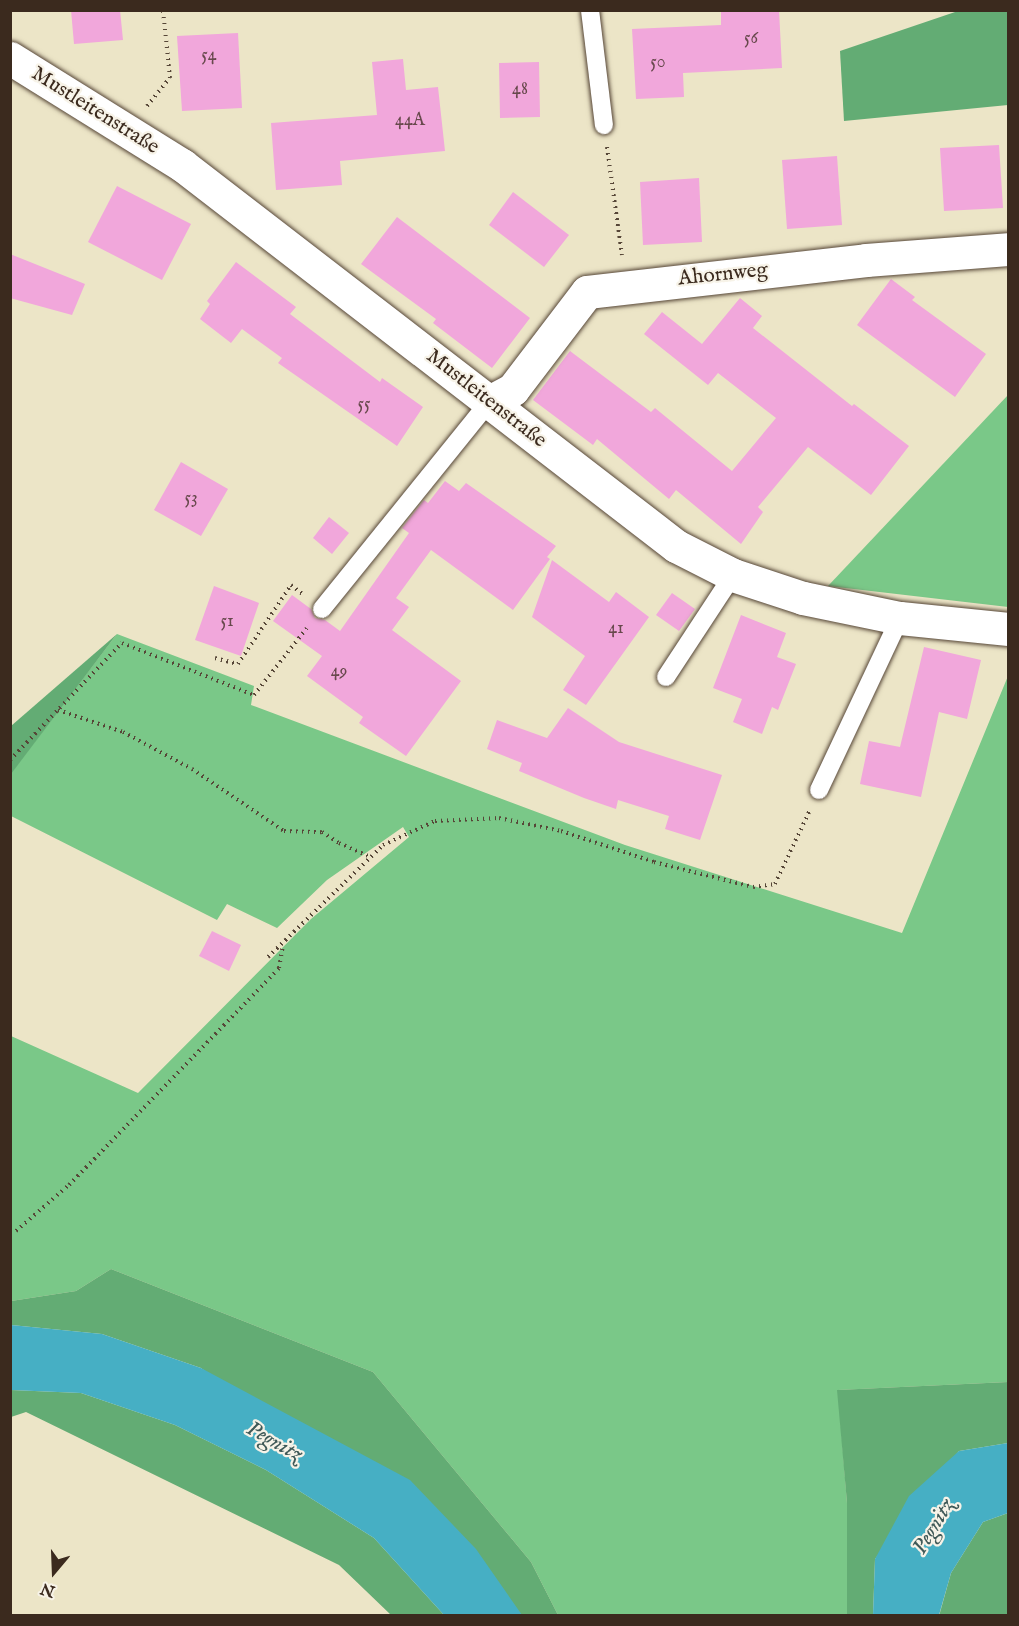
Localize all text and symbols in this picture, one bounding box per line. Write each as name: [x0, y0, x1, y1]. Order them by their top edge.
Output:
house number: 56: [744, 28, 758, 50]
house number: 54: [201, 45, 217, 67]
house number: 50: [650, 52, 666, 74]
street label: Mustleitenstraße: [27, 62, 163, 160]
house number: 48: [512, 79, 528, 101]
house number: 44A: [395, 110, 425, 132]
street label: Ahornweg: [677, 258, 769, 292]
street label: Mustleitenstraße: [421, 344, 551, 454]
house number: 55: [357, 394, 371, 416]
house number: 53: [184, 488, 198, 510]
house number: 51: [220, 611, 234, 633]
house number: 41: [608, 618, 624, 640]
house number: 49: [331, 661, 347, 683]
water label: Pegnitz: [241, 1416, 307, 1468]
water label: Pegnitz: [907, 1494, 961, 1560]
north arrow: [24, 1542, 84, 1602]
text: N: [38, 1577, 58, 1601]

